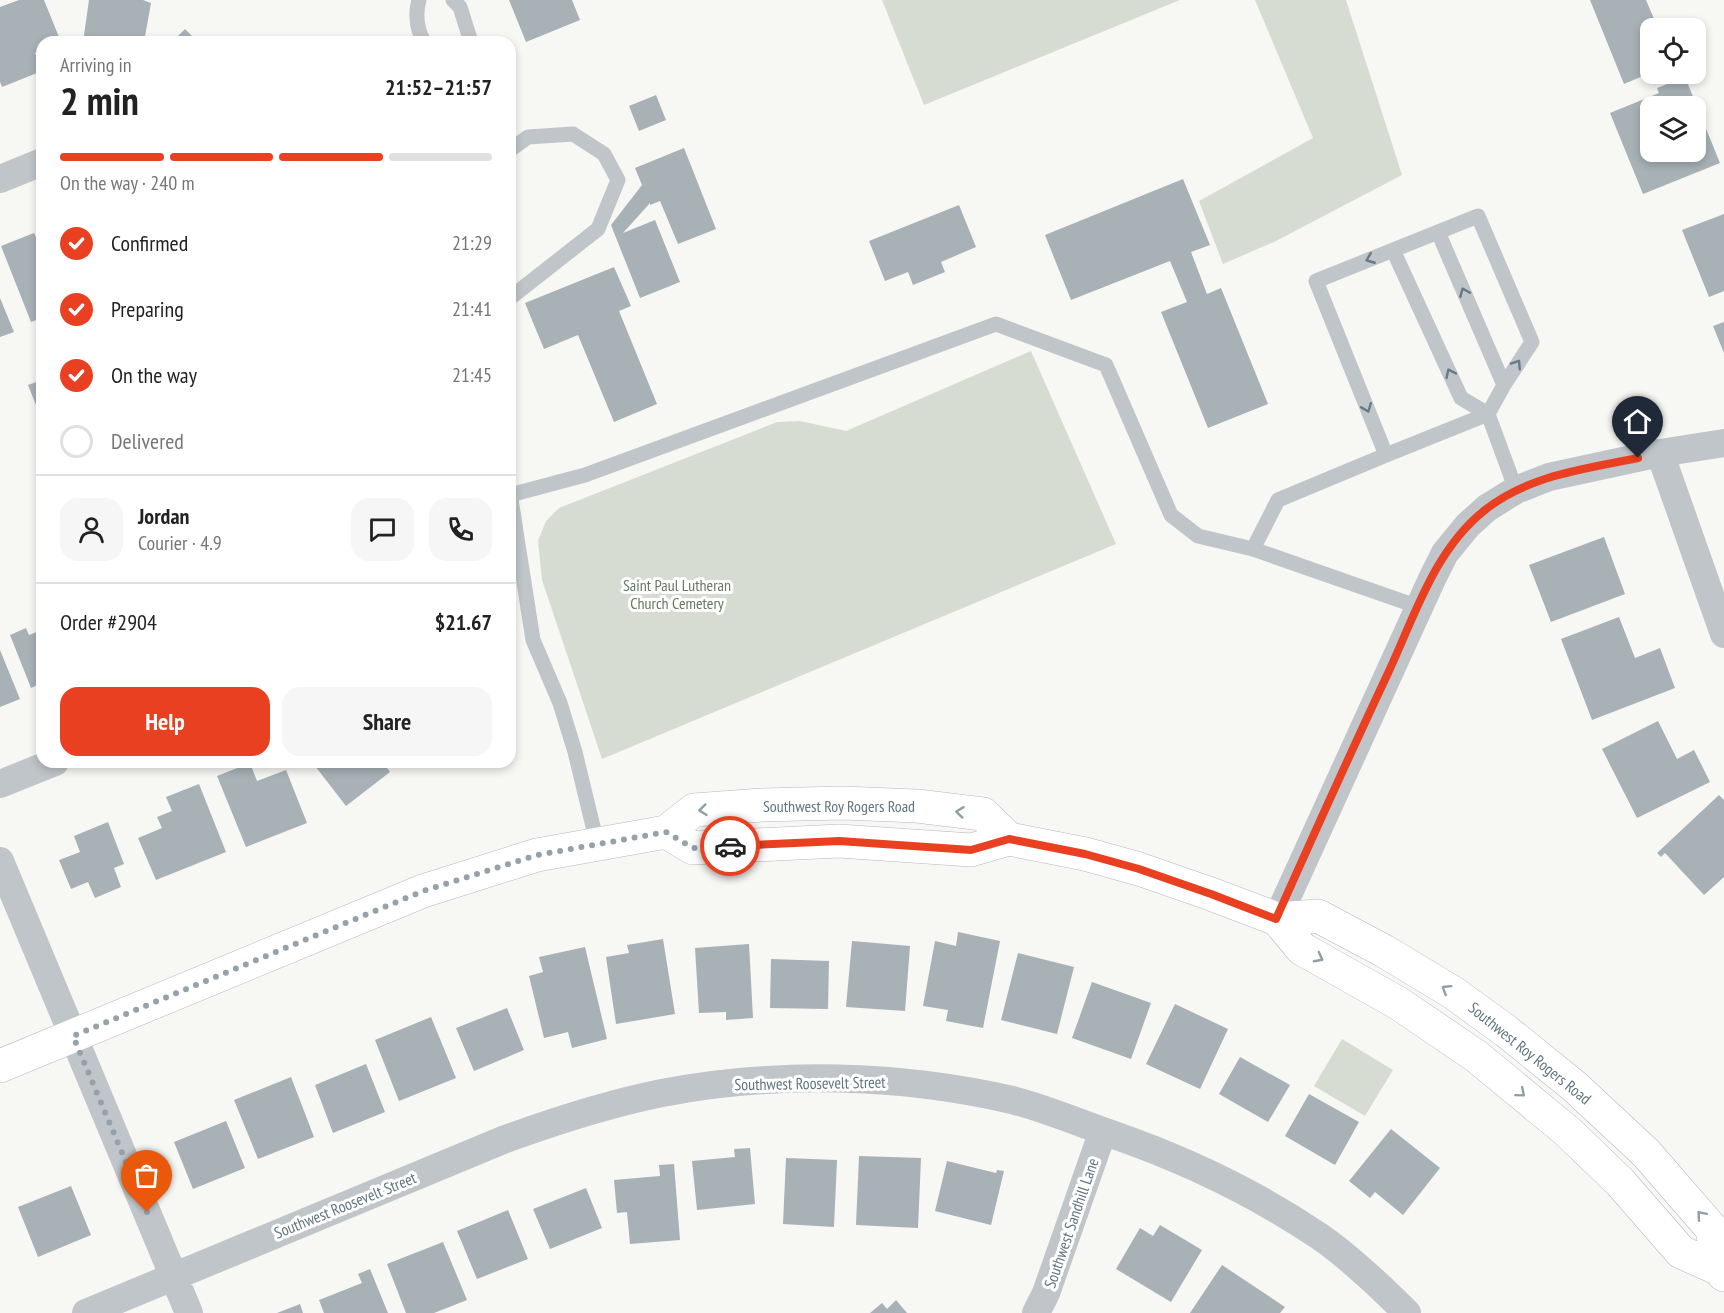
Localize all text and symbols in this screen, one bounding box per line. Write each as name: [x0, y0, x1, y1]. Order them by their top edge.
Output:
map controls: [1640, 18, 1706, 162]
button: locate: [1640, 18, 1706, 84]
text: Arriving in: [60, 52, 132, 78]
text: 21:52–21:57: [385, 73, 492, 101]
text: 2 min: [60, 75, 139, 126]
button: layers: [1640, 96, 1706, 162]
text: On the way · 240 m: [60, 170, 195, 196]
icon: check: [60, 227, 93, 260]
text: Confirmed: [111, 229, 188, 257]
text: 21:29: [452, 230, 492, 256]
one-way arrow: [1365, 252, 1376, 264]
one-way arrow: [1459, 288, 1471, 299]
icon: check: [60, 293, 93, 326]
text: Preparing: [111, 295, 184, 323]
text: 21:41: [452, 296, 492, 322]
icon: check: [60, 359, 93, 392]
one-way arrow: [1510, 360, 1522, 370]
text: On the way: [111, 361, 197, 389]
text: 21:45: [452, 362, 492, 388]
one-way arrow: [1445, 369, 1457, 380]
pin: [1612, 396, 1663, 458]
one-way arrow: [1360, 401, 1372, 412]
icon: home: [1621, 405, 1654, 438]
text: Delivered: [111, 427, 184, 455]
button: person: [60, 498, 123, 561]
button: chat: [351, 498, 414, 561]
button: phone: [429, 498, 492, 561]
text: Jordan: [138, 502, 189, 530]
text: Courier · 4.9: [138, 530, 222, 556]
park label: Saint Paul Lutheran Church Cemetery: [623, 575, 731, 613]
text: Order #2904: [60, 608, 157, 636]
text: $21.67: [435, 608, 492, 636]
button: Help: [60, 687, 270, 756]
button: Share: [282, 687, 492, 756]
street label: Southwest Roy Rogers Road: [763, 796, 915, 816]
one-way arrow: [698, 803, 708, 816]
one-way arrow: [956, 806, 965, 818]
courier: [700, 816, 760, 876]
icon: car: [714, 830, 747, 863]
one-way arrow: [1313, 951, 1323, 962]
one-way arrow: [1442, 985, 1453, 996]
street label: Southwest Roy Rogers Road: [1465, 997, 1595, 1109]
street label: Southwest Roosevelt Street: [734, 1072, 886, 1094]
one-way arrow: [1514, 1086, 1525, 1097]
pin: [121, 1150, 172, 1212]
street label: Southwest Sandhill Lane: [1039, 1155, 1103, 1291]
icon: bag: [130, 1159, 163, 1192]
street label: Southwest Roosevelt Street: [271, 1167, 419, 1243]
one-way arrow: [1697, 1211, 1708, 1222]

